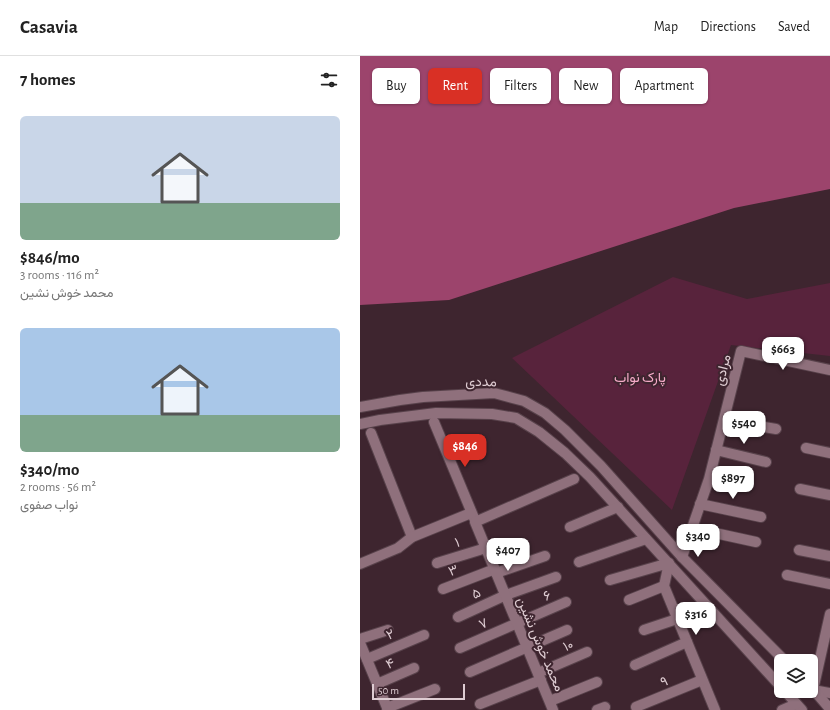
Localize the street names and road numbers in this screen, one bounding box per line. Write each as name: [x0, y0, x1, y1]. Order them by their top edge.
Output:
street label: مرادی: [712, 353, 735, 388]
street label: مددی: [465, 375, 497, 390]
street label: ۱: [453, 536, 461, 550]
street label: ۳: [447, 563, 460, 579]
street label: ۵: [470, 586, 483, 602]
street label: ۶: [542, 588, 553, 604]
street label: محمد خوش نشین: [513, 595, 566, 694]
street label: ۷: [477, 616, 490, 632]
street label: ۲: [384, 627, 397, 643]
street label: ۱۰: [561, 638, 576, 654]
street label: ۴: [384, 656, 397, 672]
street label: ۹: [659, 674, 670, 690]

